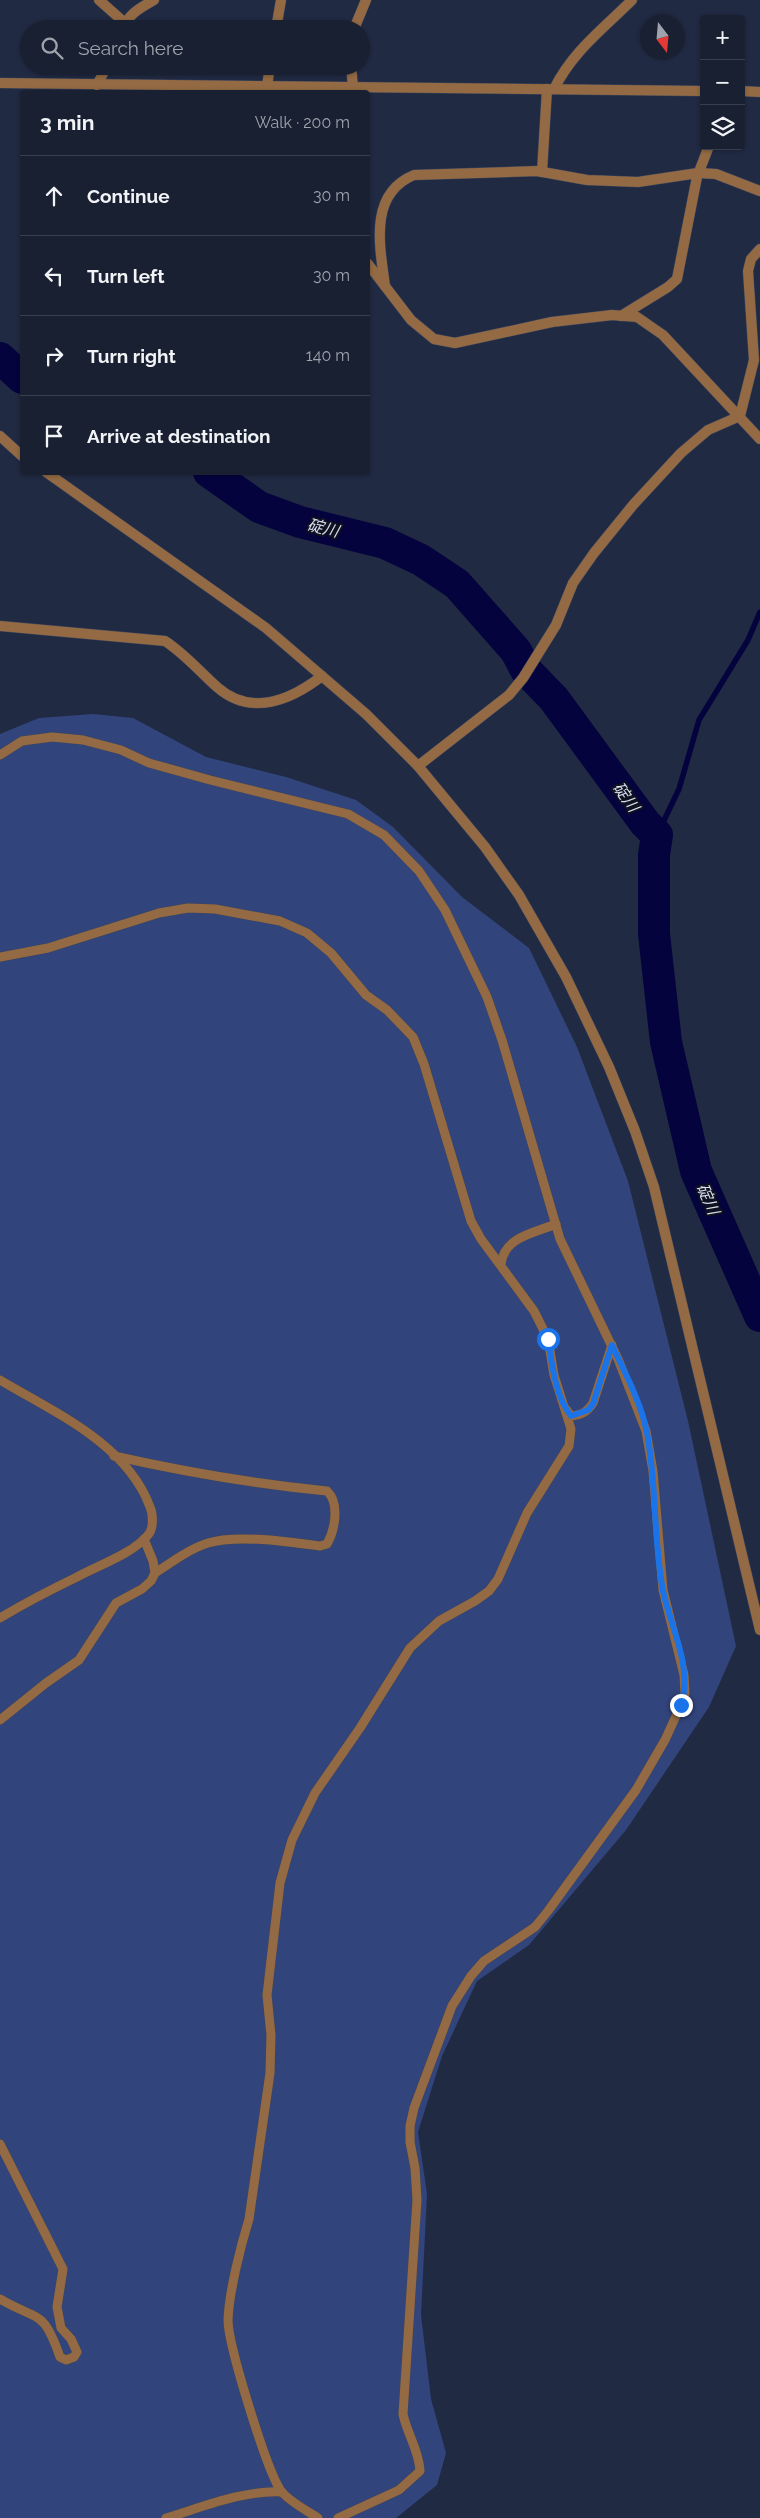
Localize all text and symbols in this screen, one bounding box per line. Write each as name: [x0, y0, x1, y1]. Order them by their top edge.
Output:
north arrow: [640, 15, 685, 60]
map controls: [700, 15, 745, 150]
button: +: [700, 15, 745, 60]
search box: [20, 20, 370, 75]
icon: search: [38, 34, 66, 62]
text: Search here: [78, 37, 184, 59]
button: −: [700, 60, 745, 105]
button: layers: [700, 105, 745, 150]
text: 3 min: [40, 110, 94, 135]
text: Walk · 200 m: [255, 113, 350, 132]
icon: ahead: [40, 182, 68, 210]
text: Continue: [87, 185, 170, 207]
text: 30 m: [313, 186, 350, 205]
icon: left: [40, 262, 68, 290]
text: Turn left: [87, 265, 164, 287]
text: 30 m: [313, 266, 350, 285]
icon: right: [40, 342, 68, 370]
text: Turn right: [87, 345, 176, 367]
text: 140 m: [306, 346, 350, 365]
icon: arrive: [40, 422, 68, 450]
text: Arrive at destination: [87, 425, 271, 447]
water label: 碇川: [305, 515, 343, 542]
water label: 碇川: [609, 778, 644, 817]
water label: 碇川: [693, 1181, 724, 1219]
route start: [537, 1328, 560, 1351]
route end: [670, 1694, 693, 1717]

